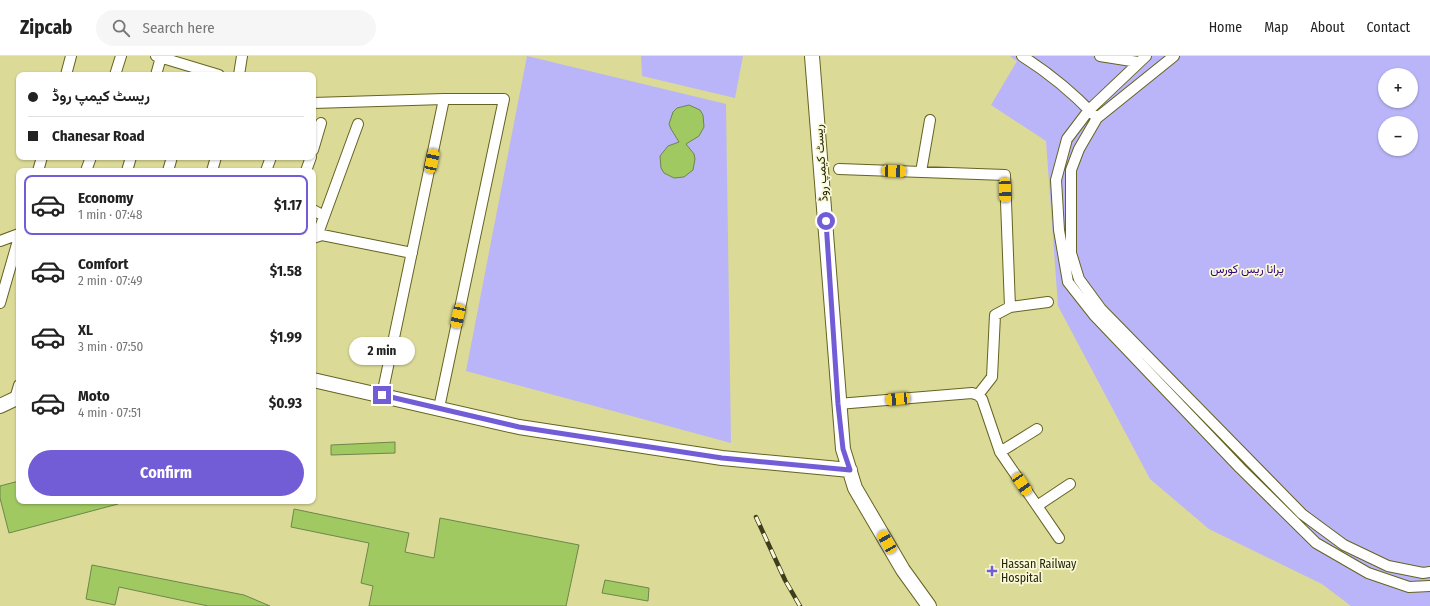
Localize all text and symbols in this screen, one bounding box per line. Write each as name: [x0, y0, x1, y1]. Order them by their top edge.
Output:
search box: [96, 10, 376, 46]
text: Zipcab: [20, 16, 72, 39]
icon: search: [110, 17, 132, 39]
text: Search here: [142, 19, 215, 37]
text: Home: [1209, 19, 1242, 36]
text: Map: [1264, 19, 1288, 36]
text: About: [1310, 19, 1345, 36]
text: Contact: [1367, 19, 1410, 36]
map controls: [1378, 68, 1418, 156]
button: +: [1378, 68, 1418, 108]
text: ریسٹ کیمپ روڈ: [52, 87, 150, 105]
button: −: [1378, 116, 1418, 156]
street label: ریسٹ کیمپ روڈ: [811, 124, 832, 202]
text: Chanesar Road: [52, 127, 145, 145]
car: [424, 148, 440, 174]
car: [882, 165, 906, 177]
car: [999, 178, 1011, 202]
icon: car: [30, 187, 66, 223]
text: Economy: [78, 189, 133, 207]
text: $1.17: [274, 196, 302, 214]
text: 1 min · 07:48: [78, 207, 142, 222]
route start: [817, 212, 835, 230]
icon: car: [30, 253, 66, 289]
text: Comfort: [78, 255, 129, 273]
text: $1.58: [270, 262, 302, 280]
park label: پرانا ریس کورس: [1210, 262, 1284, 277]
text: 2 min · 07:49: [78, 273, 143, 288]
car: [450, 303, 466, 329]
icon: car: [30, 319, 66, 355]
text: XL: [78, 321, 93, 339]
text: $1.99: [270, 328, 302, 346]
callout: 2 min: [349, 337, 415, 365]
text: 3 min · 07:50: [78, 339, 143, 354]
text: 2 min: [368, 343, 396, 358]
icon: car: [30, 385, 66, 421]
route end: [373, 386, 391, 404]
text: Moto: [78, 387, 110, 405]
car: [886, 392, 910, 406]
text: $0.93: [269, 394, 302, 412]
text: 4 min · 07:51: [78, 405, 141, 420]
button: Confirm: [28, 450, 304, 496]
car: [1010, 471, 1034, 497]
car: [876, 529, 898, 555]
place label: Hassan Railway Hospital: [1001, 557, 1077, 585]
marker: Hassan Railway Hospital: [986, 565, 998, 577]

